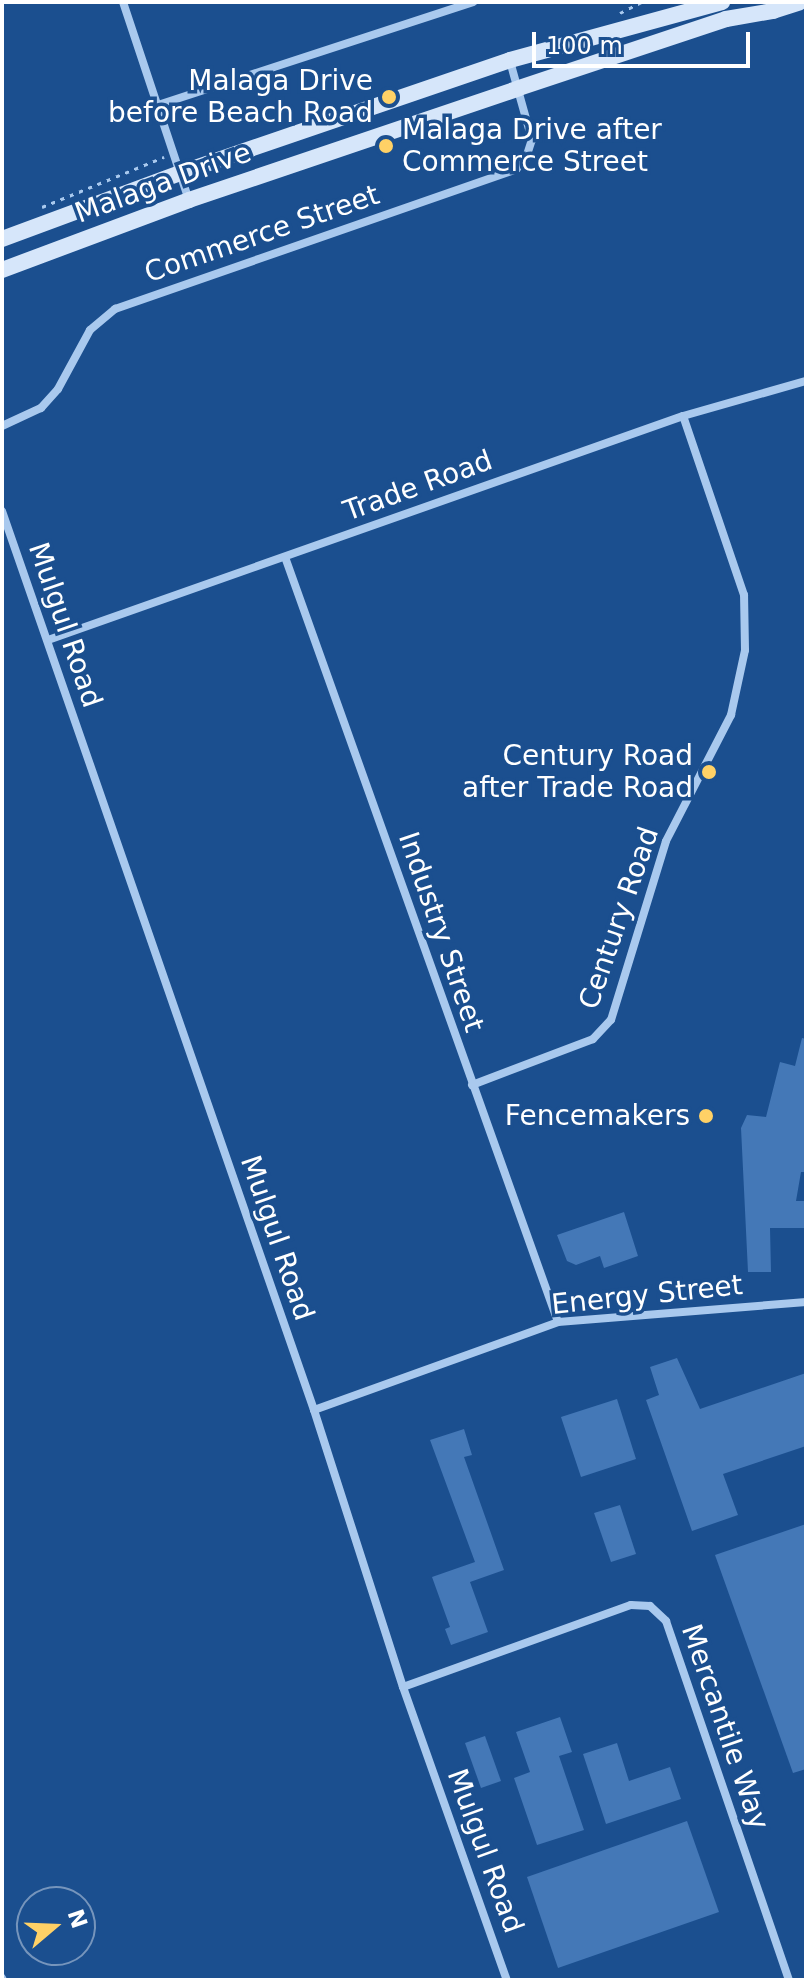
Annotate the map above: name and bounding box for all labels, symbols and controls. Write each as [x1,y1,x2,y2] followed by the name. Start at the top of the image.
[536,16,754,66] scale bar
[546,32,623,60] text: 100 m
[108,64,373,130] place label: Malaga Drive before Beach Road
[380,88,398,106] marker: Malaga Drive before Beach Road
[402,113,662,179] place label: Malaga Drive after Commerce Street
[70,136,256,230] street label: Malaga Drive
[377,137,395,155] marker: Malaga Drive after Commerce Street
[140,178,384,290] street label: Commerce Street
[339,444,497,528] street label: Trade Road
[21,538,109,712] street label: Mulgul Road
[462,739,693,805] place label: Century Road after Trade Road
[700,763,718,781] marker: Century Road after Trade Road
[572,822,666,1014] street label: Century Road
[391,828,491,1036] street label: Industry Street
[505,1099,690,1133] place label: Fencemakers
[697,1107,715,1125] marker: Fencemakers
[233,1151,321,1325] street label: Mulgul Road
[550,1268,744,1322] street label: Energy Street
[674,1620,776,1834] street label: Mercantile Way
[440,1764,530,1938] street label: Mulgul Road
[16,1886,96,1966] north arrow
[62,1906,92,1931] text: N

